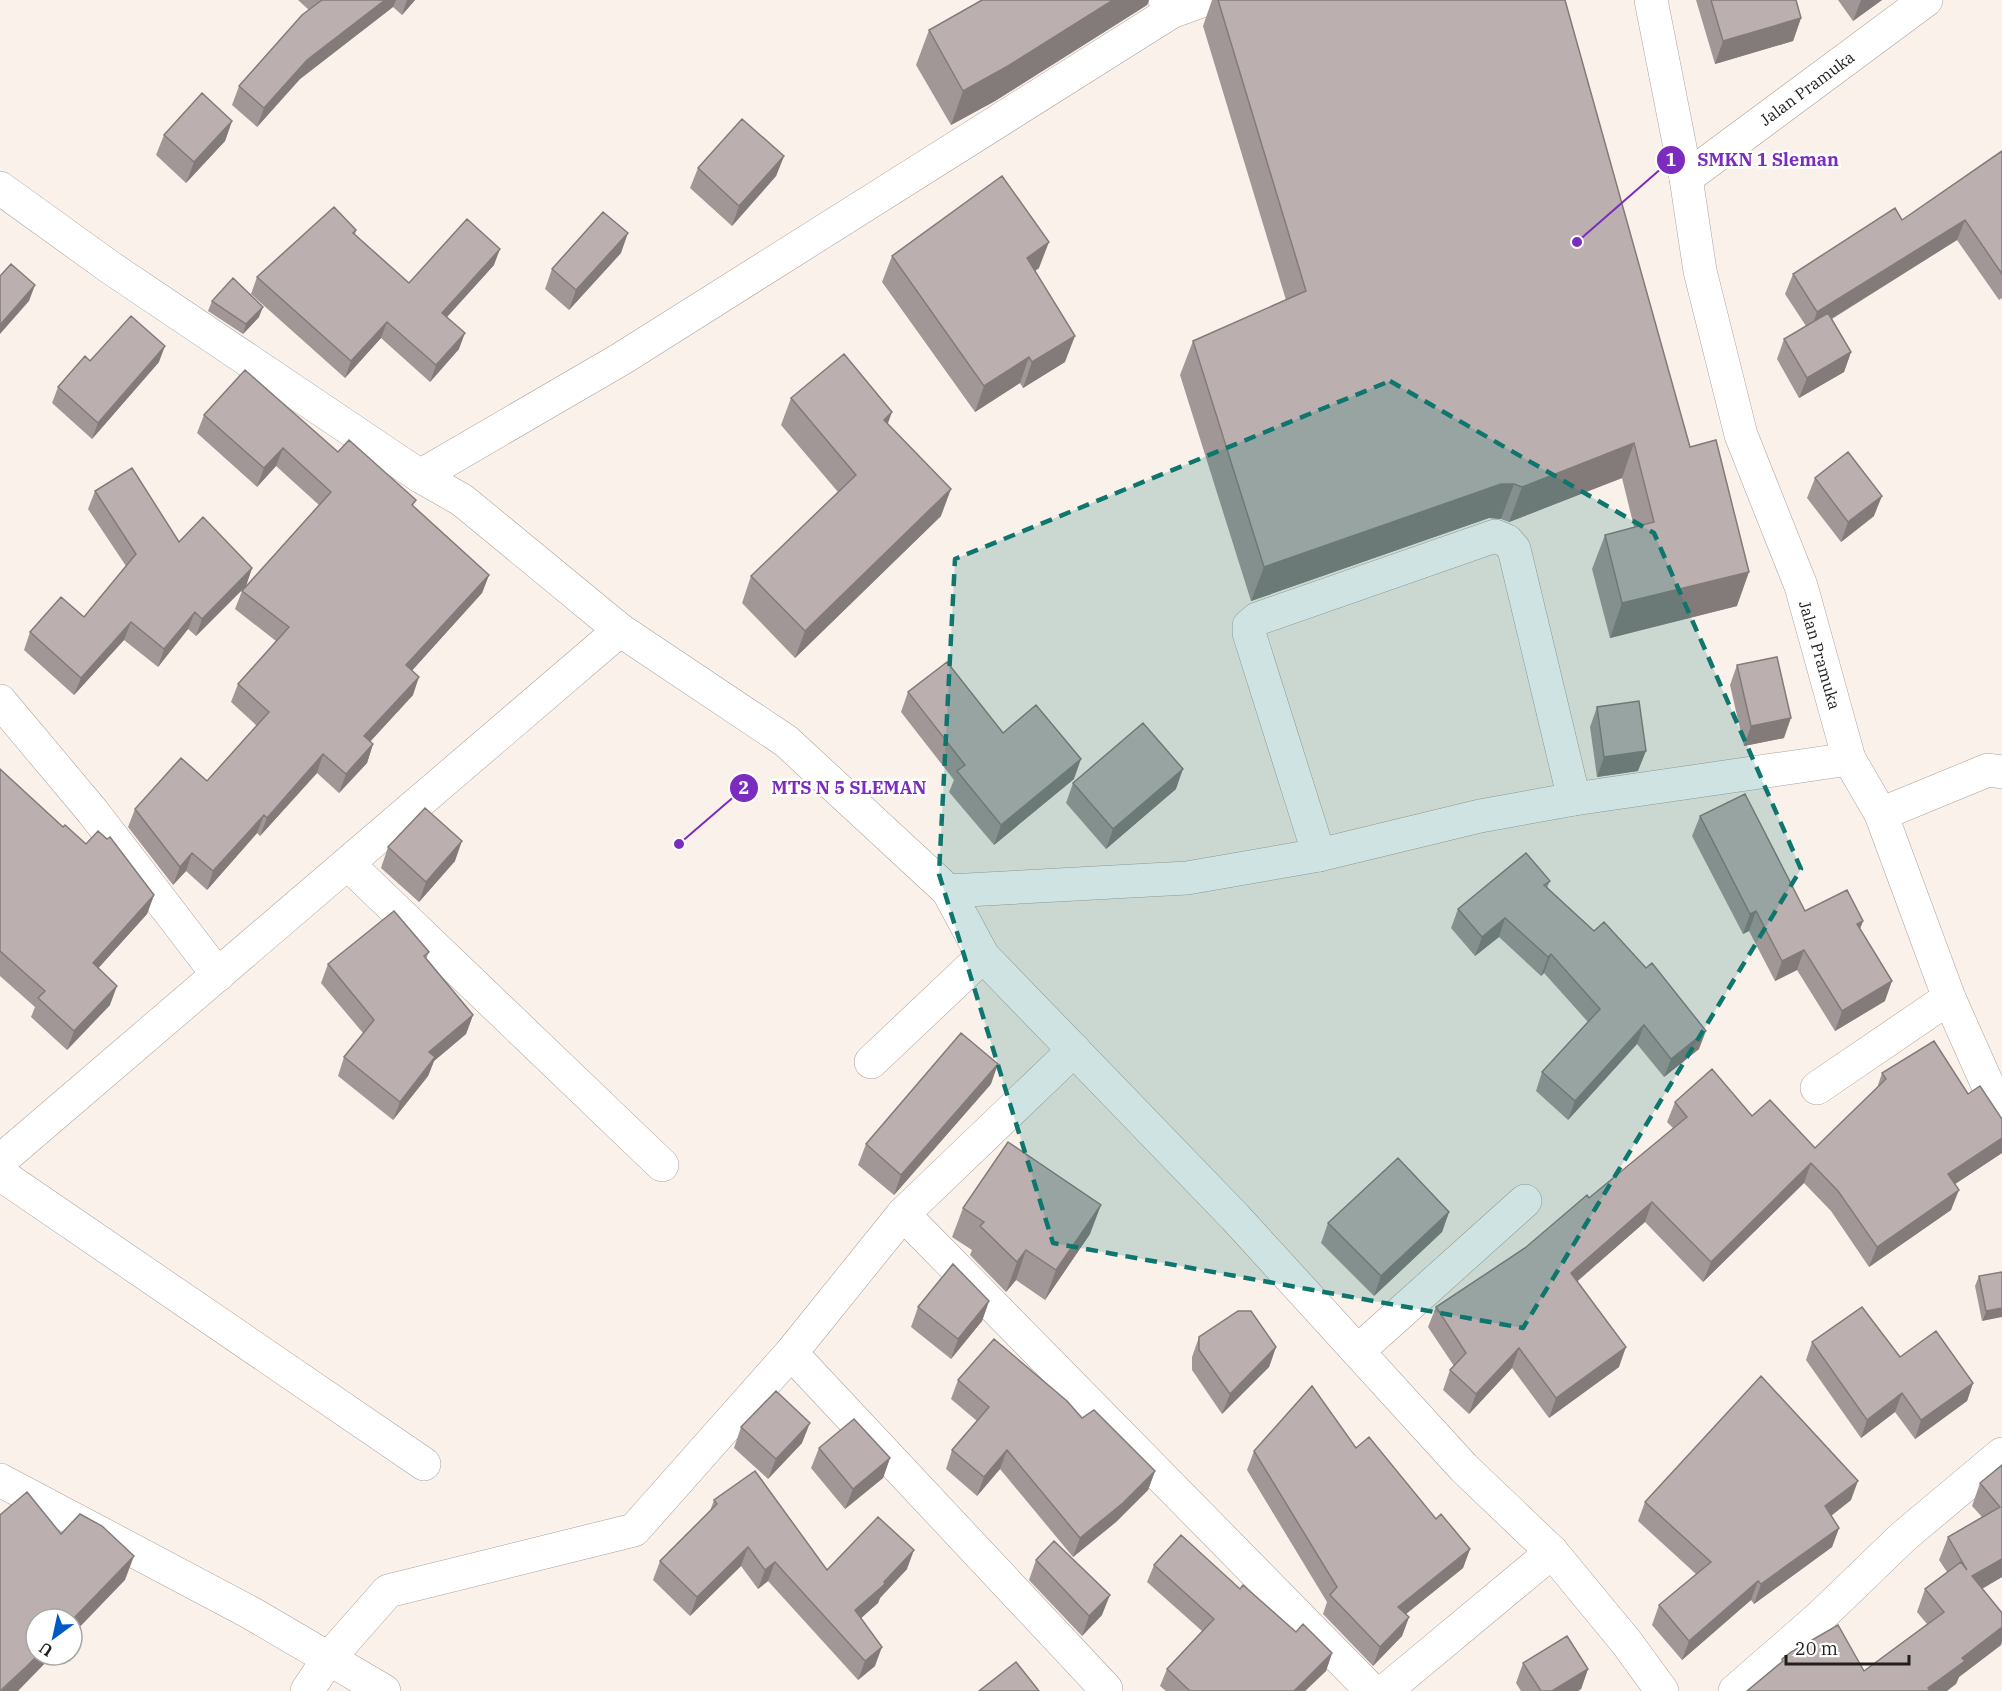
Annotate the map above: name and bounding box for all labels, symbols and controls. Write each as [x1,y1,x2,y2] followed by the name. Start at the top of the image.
[1756,47,1858,130] street label: Jalan Pramuka
[1656,142,1851,178] callout: SMKN 1 Sleman
[1666,148,1677,171] text: 1
[1697,148,1839,171] text: SMKN 1 Sleman
[1795,598,1845,712] street label: Jalan Pramuka
[729,770,938,806] callout: MTS N 5 SLEMAN
[739,776,749,799] text: 2
[772,776,926,799] text: MTS N 5 SLEMAN
[24,1607,84,1667] north arrow
[1786,1628,1909,1666] scale bar
[1795,1637,1838,1660] text: 20 m
[35,1638,56,1661] text: U

